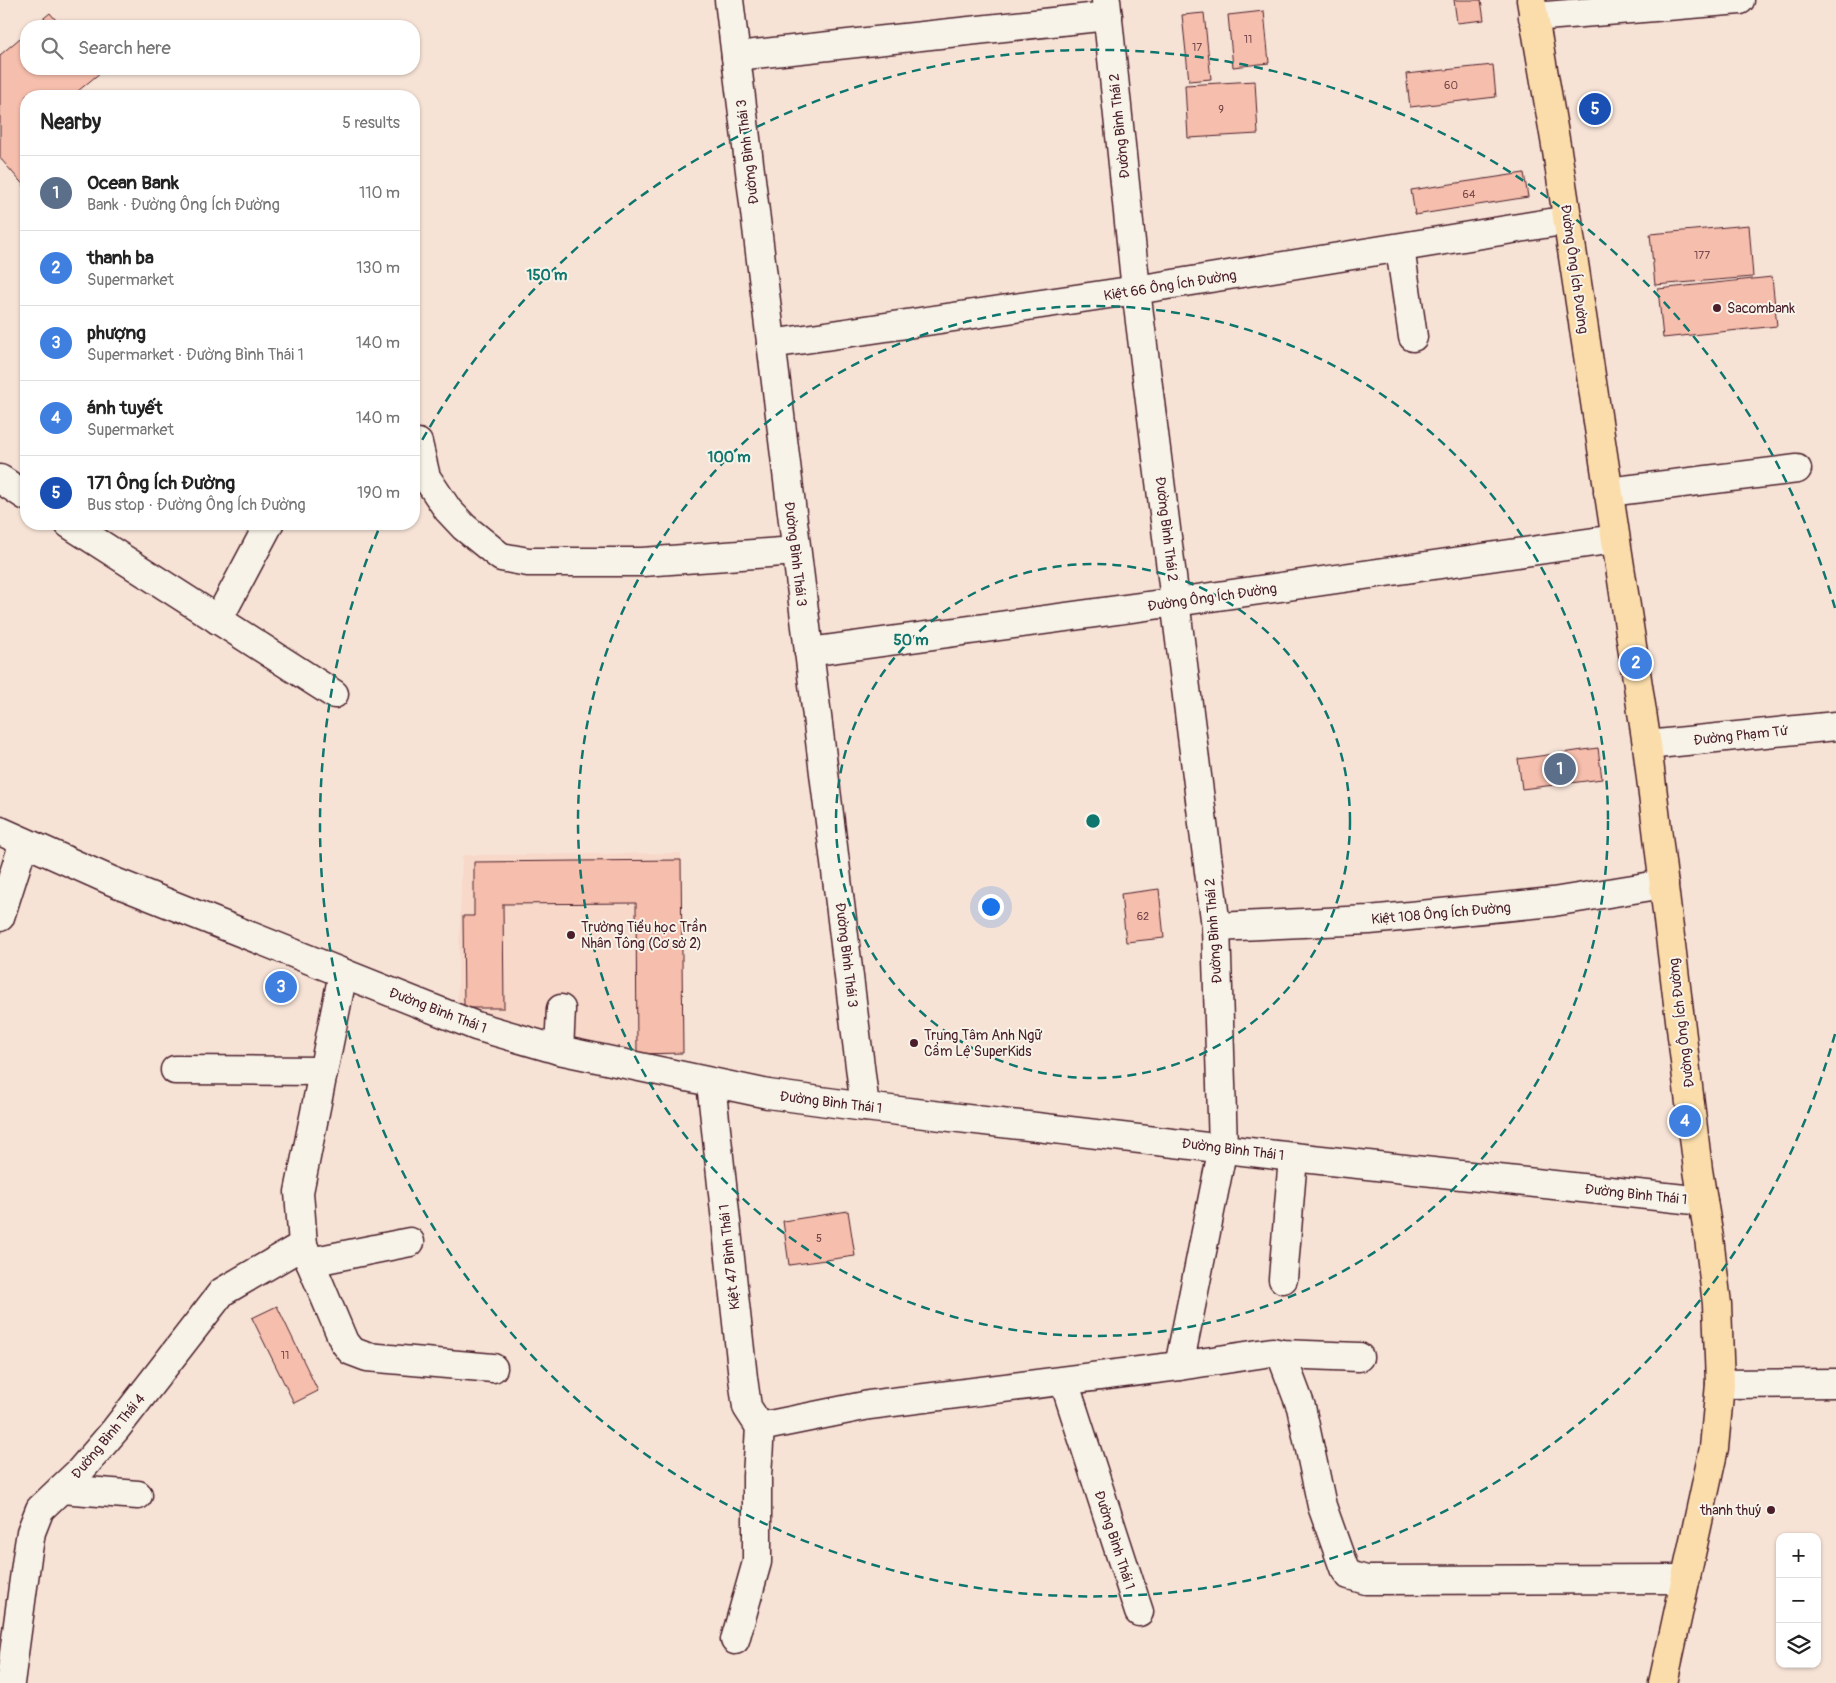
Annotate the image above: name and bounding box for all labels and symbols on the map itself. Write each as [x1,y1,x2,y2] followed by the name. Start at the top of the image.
[1244,33,1252,46] house number: 11
[1192,41,1202,54] house number: 17
[1106,72,1133,179] street label: Đường Bình Thái 2
[1444,79,1458,92] house number: 60
[1579,90,1611,128] pin: 5
[733,98,762,205] street label: Đường Bình Thái 3
[1218,103,1224,116] house number: 9
[1463,188,1476,201] house number: 64
[1557,203,1593,335] street label: Đường Ông Ích Đường
[1694,249,1710,262] house number: 177
[527,266,567,285] text: 150 m
[1102,266,1238,304] street label: Kiệt 66 Ông Ích Đường
[1727,300,1795,317] place label: Sacombank
[1711,302,1723,314] marker: Sacombank
[708,448,750,467] text: 100 m
[1152,476,1181,583] street label: Đường Bình Thái 2
[781,501,810,608] street label: Đường Bình Thái 3
[1146,579,1278,615] street label: Đường Ông Ích Đường
[894,631,928,650] text: 50 m
[1620,644,1652,682] pin: 2
[1693,722,1790,749] street label: Đường Phạm Tứ
[1544,750,1576,788] pin: 1
[1084,812,1102,830] centre of rings
[1201,878,1226,984] street label: Đường Bình Thái 2
[978,894,1004,920] your location
[1371,898,1511,928] street label: Kiệt 108 Ông Ích Đường
[832,902,861,1009] street label: Đường Bình Thái 3
[1137,910,1149,923] house number: 62
[581,917,707,952] place label: Trường Tiểu học Trần Nhân Tông (Cơ sở 2)
[565,929,577,941] marker: Trường Tiểu học Trần Nhân Tông (Cơ sở 2)
[1664,957,1698,1089] street label: Đường Ông Ích Đường
[265,968,297,1006] pin: 3
[387,984,489,1037] street label: Đường Bình Thái 1
[924,1027,1043,1060] place label: Trung Tâm Anh Ngữ Cẩm Lệ SuperKids
[908,1037,920,1049] marker: Trung Tâm Anh Ngữ Cẩm Lệ SuperKids
[779,1088,883,1117] street label: Đường Bình Thái 1
[1669,1102,1701,1140] pin: 4
[1181,1135,1285,1164] street label: Đường Bình Thái 1
[1584,1181,1688,1208] street label: Đường Bình Thái 1
[715,1203,743,1311] street label: Kiệt 47 Bình Thái 1
[816,1232,822,1245] house number: 5
[281,1349,289,1362] house number: 11
[68,1390,149,1482] street label: Đường Bình Thái 4
[1091,1488,1139,1592] street label: Đường Bình Thái 1
[1699,1502,1761,1519] place label: thanh thuý
[1765,1504,1777,1516] marker: thanh thuý

